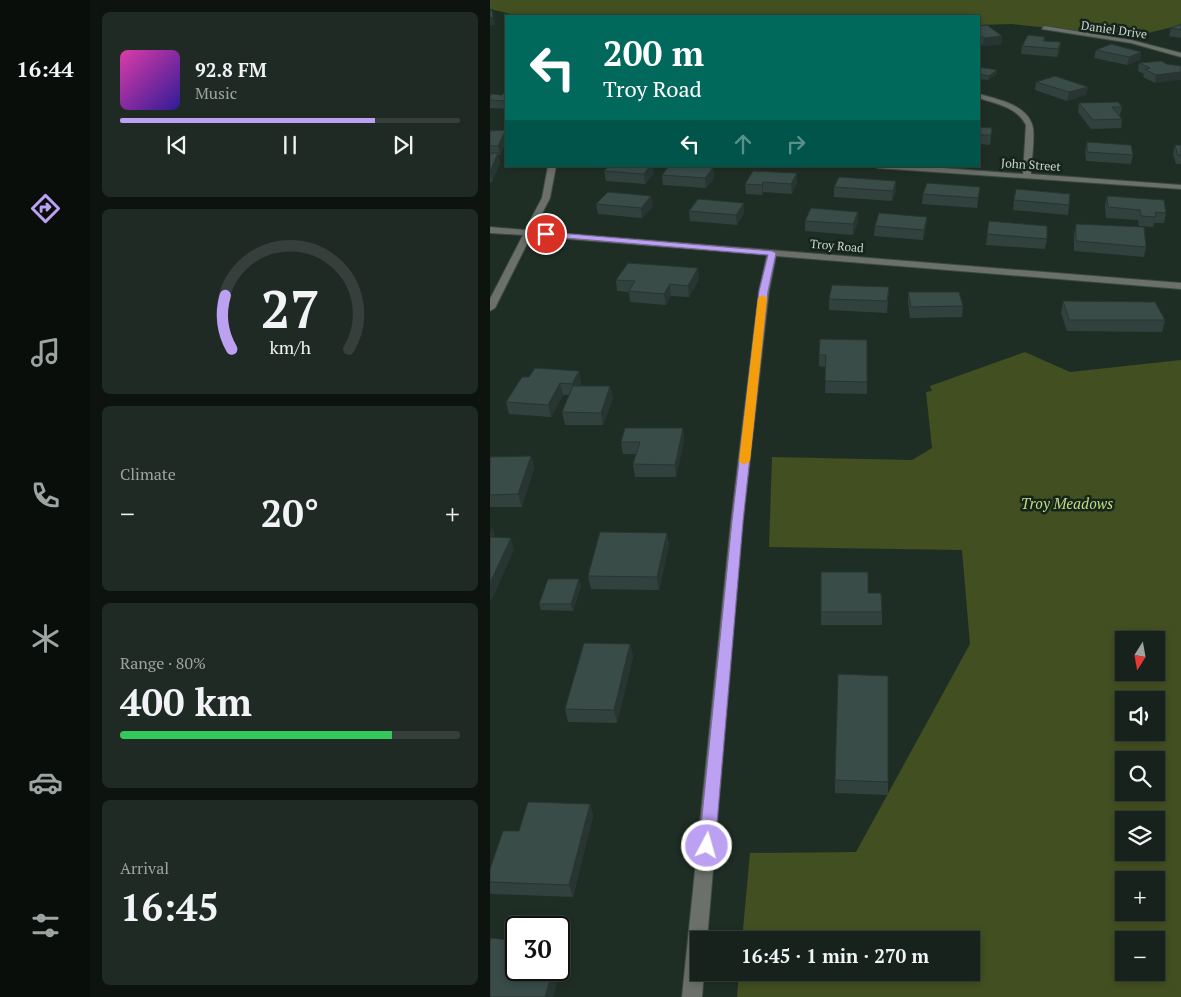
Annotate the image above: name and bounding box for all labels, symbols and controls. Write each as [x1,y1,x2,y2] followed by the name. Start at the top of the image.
[1080,17,1148,42] street label: Daniel Drive
[603,30,704,76] text: 200 m
[520,35,585,100] icon: left
[16,54,74,83] text: 16:44
[195,57,267,82] text: 92.8 FM
[603,74,702,103] text: Troy Road
[195,82,237,104] text: Music
[676,130,704,158] icon: left
[729,130,757,158] icon: ahead
[782,130,810,158] icon: right
[163,131,191,159] icon: previous
[276,131,304,159] icon: pause
[389,131,417,159] icon: next
[1001,155,1062,174] street label: John Street
[28,191,63,226] icon: directions
[525,213,567,255] pin
[532,220,560,248] icon: arrive
[810,236,865,255] street label: Troy Road
[261,274,319,343] text: 27
[28,335,63,370] icon: music
[269,335,311,359] text: km/h
[120,463,176,485] text: Climate
[28,478,63,513] icon: phone
[261,488,319,538] text: 20°
[1021,493,1113,513] park label: Troy Meadows
[120,495,135,532] text: −
[445,495,460,532] text: +
[28,621,63,656] icon: climate
[1115,631,1165,681] north arrow
[1115,631,1165,981] map controls
[120,652,206,674] text: Range · 80%
[120,677,252,727] text: 400 km
[1115,691,1165,741] button: sound
[1115,751,1165,801] button: search
[28,765,63,800] icon: car
[1115,811,1165,861] button: layers
[680,819,732,871] position arrow
[120,857,169,879] text: Arrival
[1115,871,1165,921] button: +
[120,882,219,932] text: 16:45
[28,908,63,943] icon: filters
[505,916,570,981] speed limit sign: 30
[1115,931,1165,981] button: −
[741,943,929,968] text: 16:45 · 1 min · 270 m

